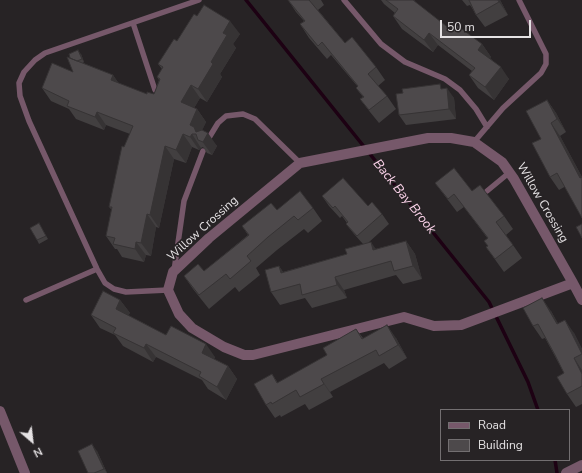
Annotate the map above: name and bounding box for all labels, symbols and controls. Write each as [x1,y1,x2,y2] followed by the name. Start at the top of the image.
[442,12,533,38] scale bar
[447,19,475,35] text: 50 m
[369,157,439,237] water label: Back Bay Brook
[513,160,571,246] street label: Willow Crossing
[165,194,241,264] street label: Willow Crossing
[440,409,570,461] legend
[478,417,506,433] text: Road
[12,421,52,461] north arrow
[478,437,523,453] text: Building
[31,443,45,461] text: N

